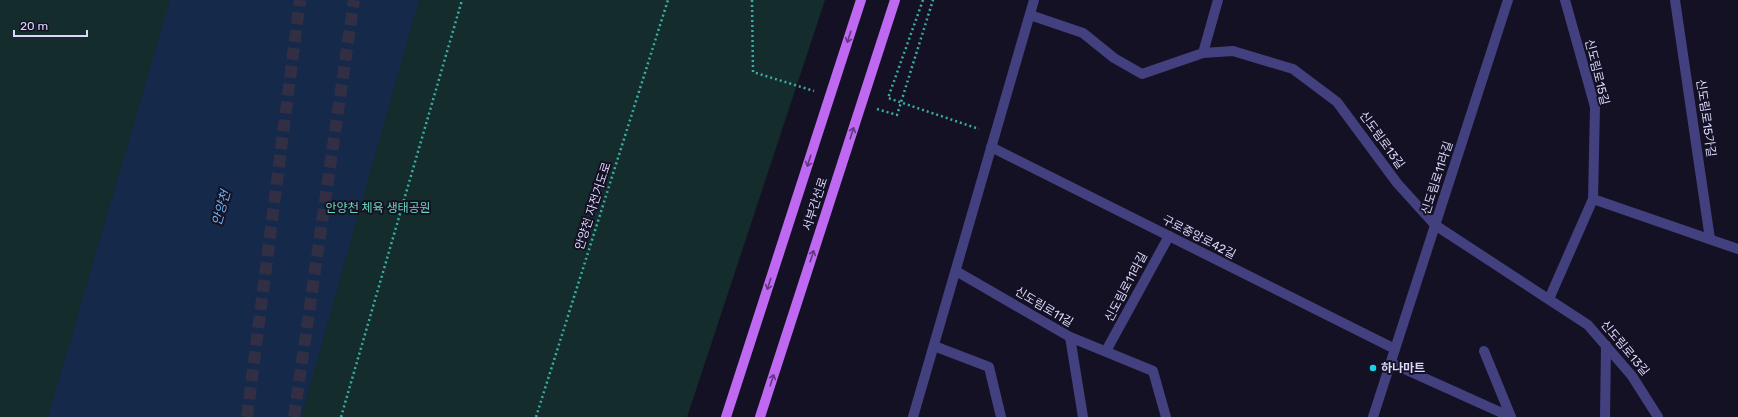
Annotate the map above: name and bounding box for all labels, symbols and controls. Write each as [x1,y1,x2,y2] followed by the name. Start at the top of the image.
[14,12,87,38] scale bar
[20,19,48,33] text: 20 m
[845,30,852,43] one-way arrow
[1582,38,1612,106] street label: 신도림로15길
[1694,78,1718,158] street label: 신도림로15가길
[1356,109,1408,171] street label: 신도림로13길
[849,126,856,139] one-way arrow
[1419,139,1455,217] street label: 신도림로11라길
[805,154,812,167] one-way arrow
[572,160,614,252] street label: 안양천 자전거도로
[800,176,830,232] street label: 서부간선로
[209,188,233,227] water label: 안양천
[325,201,431,215] park label: 안양천 체육 생태공원
[1160,212,1238,262] street label: 구로중앙로42길
[809,250,816,263] one-way arrow
[1102,250,1150,324] street label: 신도림로11라길
[765,278,772,291] one-way arrow
[1012,284,1076,330] street label: 신도림로11길
[1598,318,1652,378] street label: 신도림로13길
[1381,361,1425,375] place label: 하나마트
[1368,363,1378,373] marker: 하나마트
[769,374,776,387] one-way arrow

